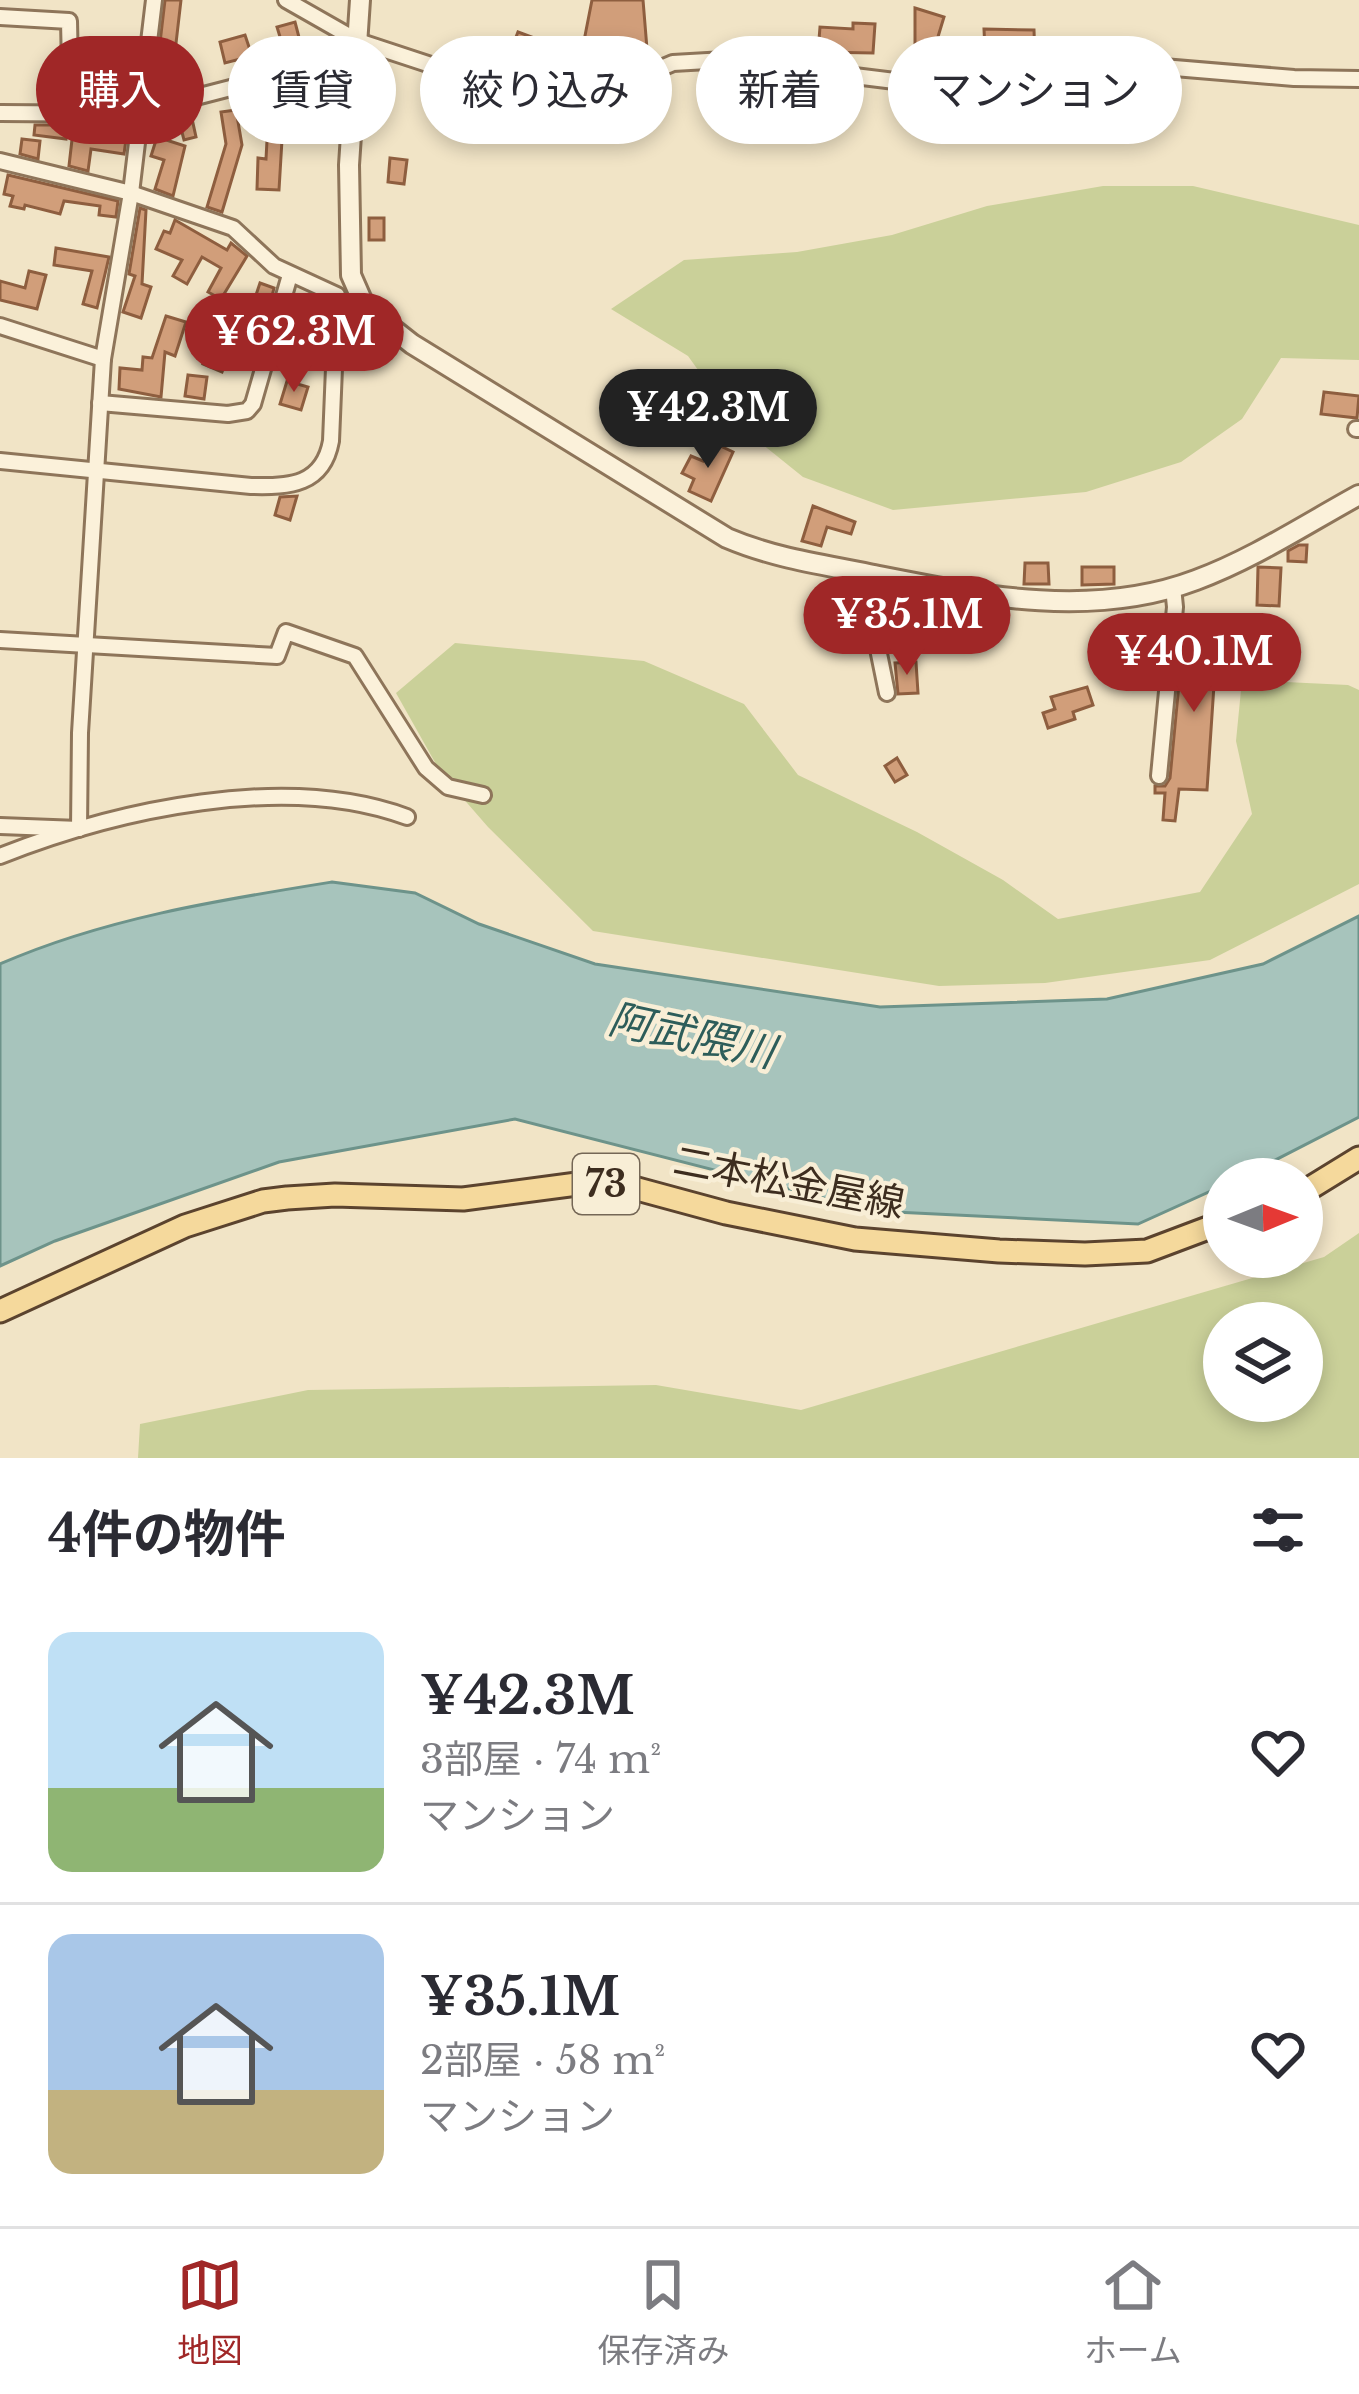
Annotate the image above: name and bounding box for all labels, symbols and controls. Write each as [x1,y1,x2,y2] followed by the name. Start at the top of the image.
[36,36,204,144] chip: 購入
[228,36,396,144] chip: 賃貸
[420,36,672,144] chip: 絞り込み
[696,36,864,144] chip: 新着
[888,36,1182,144] chip: マンション
[196,293,392,395] pin: ¥62.3M
[212,307,376,356] text: ¥62.3M
[610,369,806,471] pin: ¥42.3M
[626,383,790,432] text: ¥42.3M
[809,576,1005,678] pin: ¥35.1M
[830,590,984,639] text: ¥35.1M
[1096,613,1292,715] pin: ¥40.1M
[1114,627,1274,676] text: ¥40.1M
[604,992,783,1079] water label: 阿武隈川
[669,1136,909,1228] street label: 二本松金屋線
[573,1154,639,1214] road number: 73
[1203,1158,1323,1278] north arrow
[1203,1158,1323,1422] map controls
[1203,1302,1323,1422] button: layers
[1245,1497,1311,1563] icon: filters
[48,1503,286,1566] text: 4件の物件
[420,1665,635,1728] text: ¥42.3M
[144,1680,288,1824] icon: home
[1245,1719,1311,1785] icon: heart
[420,1735,661,1784] text: 3部屋 · 74 m²
[420,1791,615,1840] text: マンション
[420,1966,620,2029] text: ¥35.1M
[144,1982,288,2126] icon: home
[1245,2021,1311,2087] icon: heart
[420,2036,665,2085] text: 2部屋 · 58 m²
[420,2092,615,2141] text: マンション
[177,2252,243,2372] tab: 地図
[597,2252,729,2372] tab: 保存済み
[1084,2252,1182,2372] tab: ホーム

